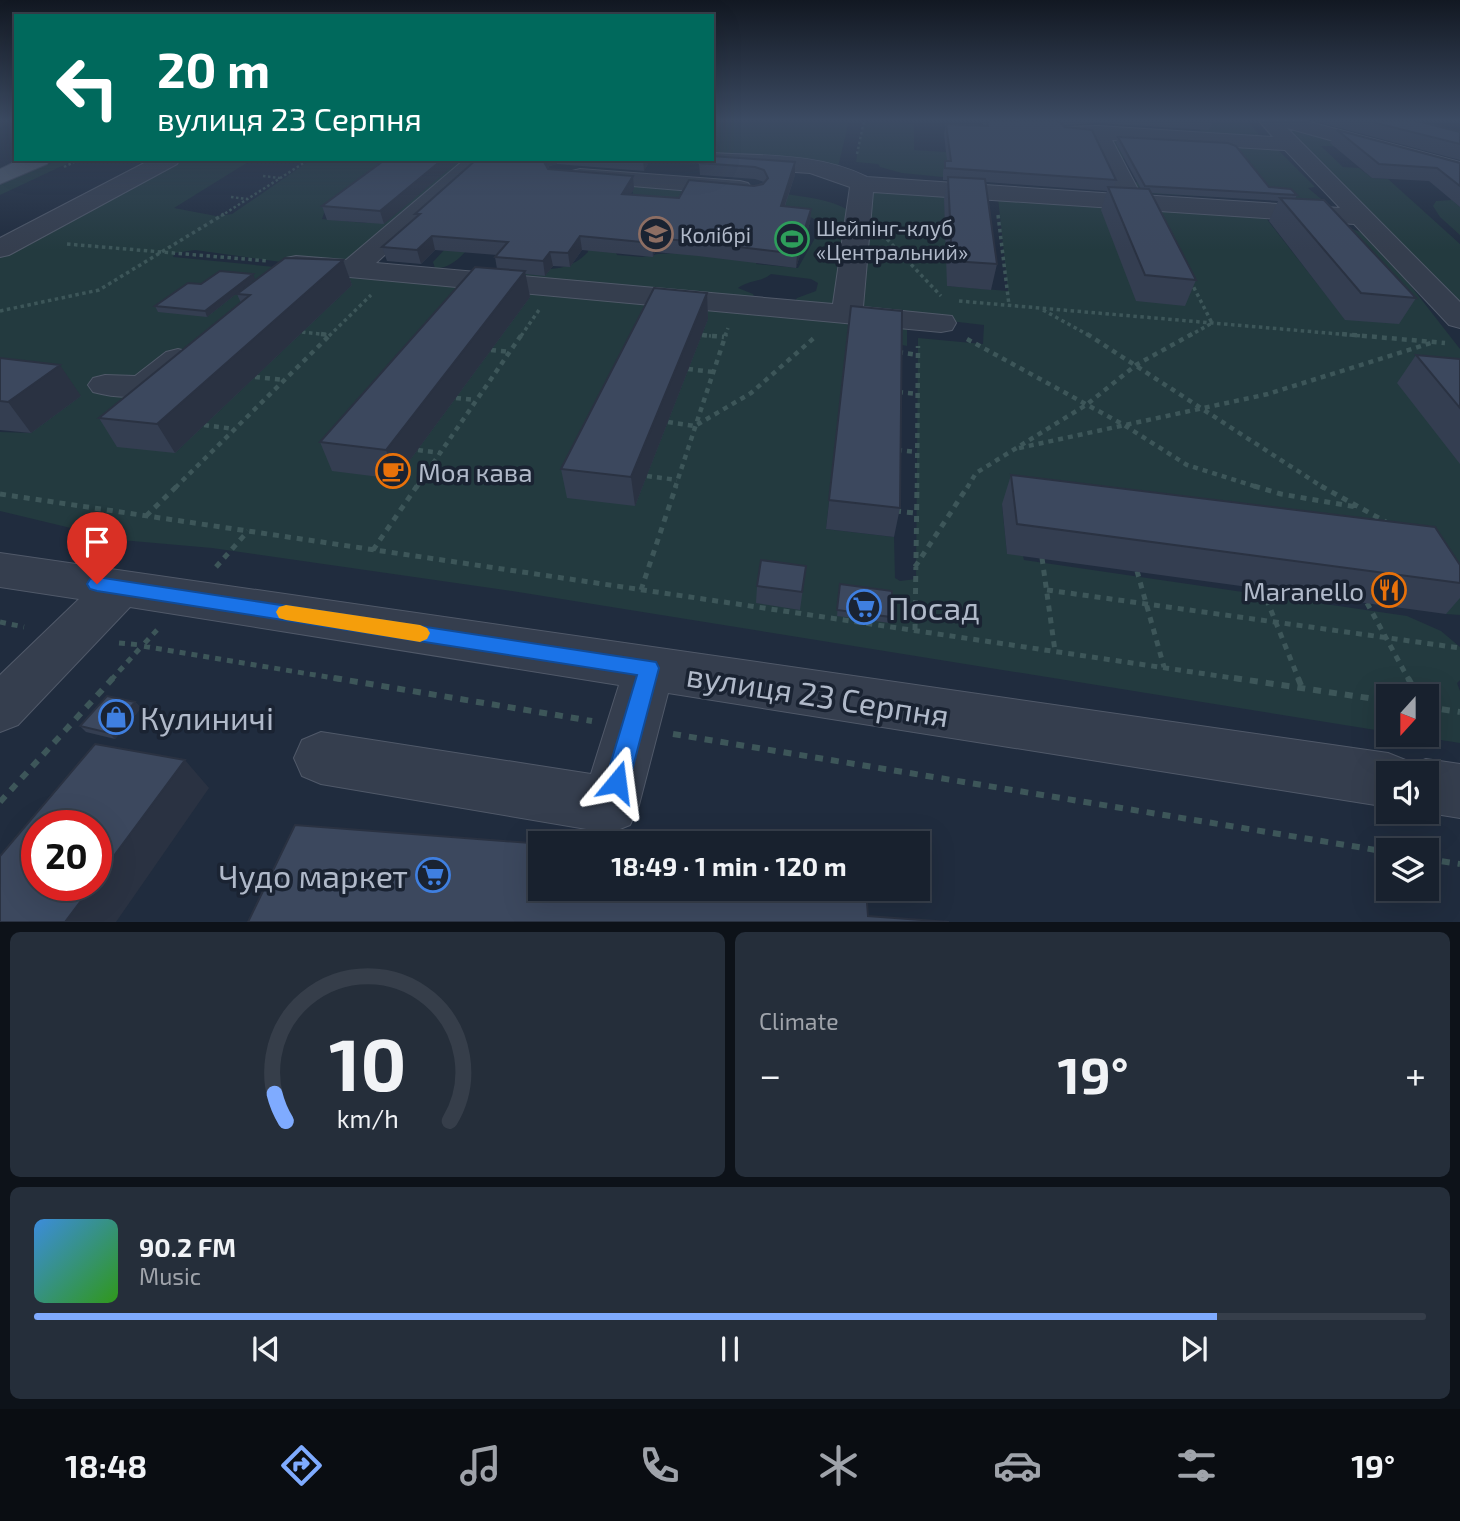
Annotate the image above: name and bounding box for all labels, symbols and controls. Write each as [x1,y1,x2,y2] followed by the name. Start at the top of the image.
[157,39,270,98] text: 20 m
[42,42,133,133] icon: left
[157,99,422,137] text: вулиця 23 Серпня
[637,215,675,253] school or university icon: Колібрі
[816,215,968,264] place label: Шейпінг-клуб «Центральний»
[773,220,811,258] sports icon: Шейпінг-клуб «Центральний»
[680,222,751,247] place label: Колібрі
[374,452,412,490] cafe icon: Моя кава
[418,456,533,487] place label: Моя кава
[67,512,127,584] pin
[78,523,116,561] icon: arrive
[1370,571,1408,609] restaurant icon: Maranello
[1243,575,1364,606] place label: Maranello
[845,588,883,626] supermarket icon: Посад
[888,588,980,626] place label: Посад
[684,655,952,734] street label: вулиця 23 Серпня
[1376,684,1438,747] north arrow
[1376,684,1439,901] map controls
[97,698,135,736] shop icon: Кулиничі
[140,698,274,737] place label: Кулиничі
[580,745,654,819] position arrow
[1376,761,1439,824] button: sound
[21,810,112,901] speed limit sign: 20
[1376,838,1439,901] button: layers
[611,850,847,881] text: 18:49 · 1 min · 120 m
[219,856,408,895] place label: Чудо маркет
[414,856,452,894] supermarket icon: Чудо маркет
[759,1007,839,1035] text: Climate
[329,1018,406,1106] text: 10
[1058,1042,1129,1104] text: 19°
[759,1051,781,1097] text: −
[1405,1051,1426,1097] text: +
[336,1102,399,1132] text: km/h
[139,1231,236,1262] text: 90.2 FM
[139,1262,201,1290] text: Music
[247,1330,285,1368] icon: previous
[711,1330,749,1368] icon: pause
[1175,1330,1213,1368] icon: next
[277,1441,326,1490] icon: directions
[456,1441,505,1490] icon: music
[635,1441,684,1490] icon: phone
[814,1441,863,1490] icon: climate
[993,1441,1042,1490] icon: car
[1172,1441,1221,1490] icon: filters
[65,1446,147,1484] text: 18:48
[1351,1446,1395,1484] text: 19°

